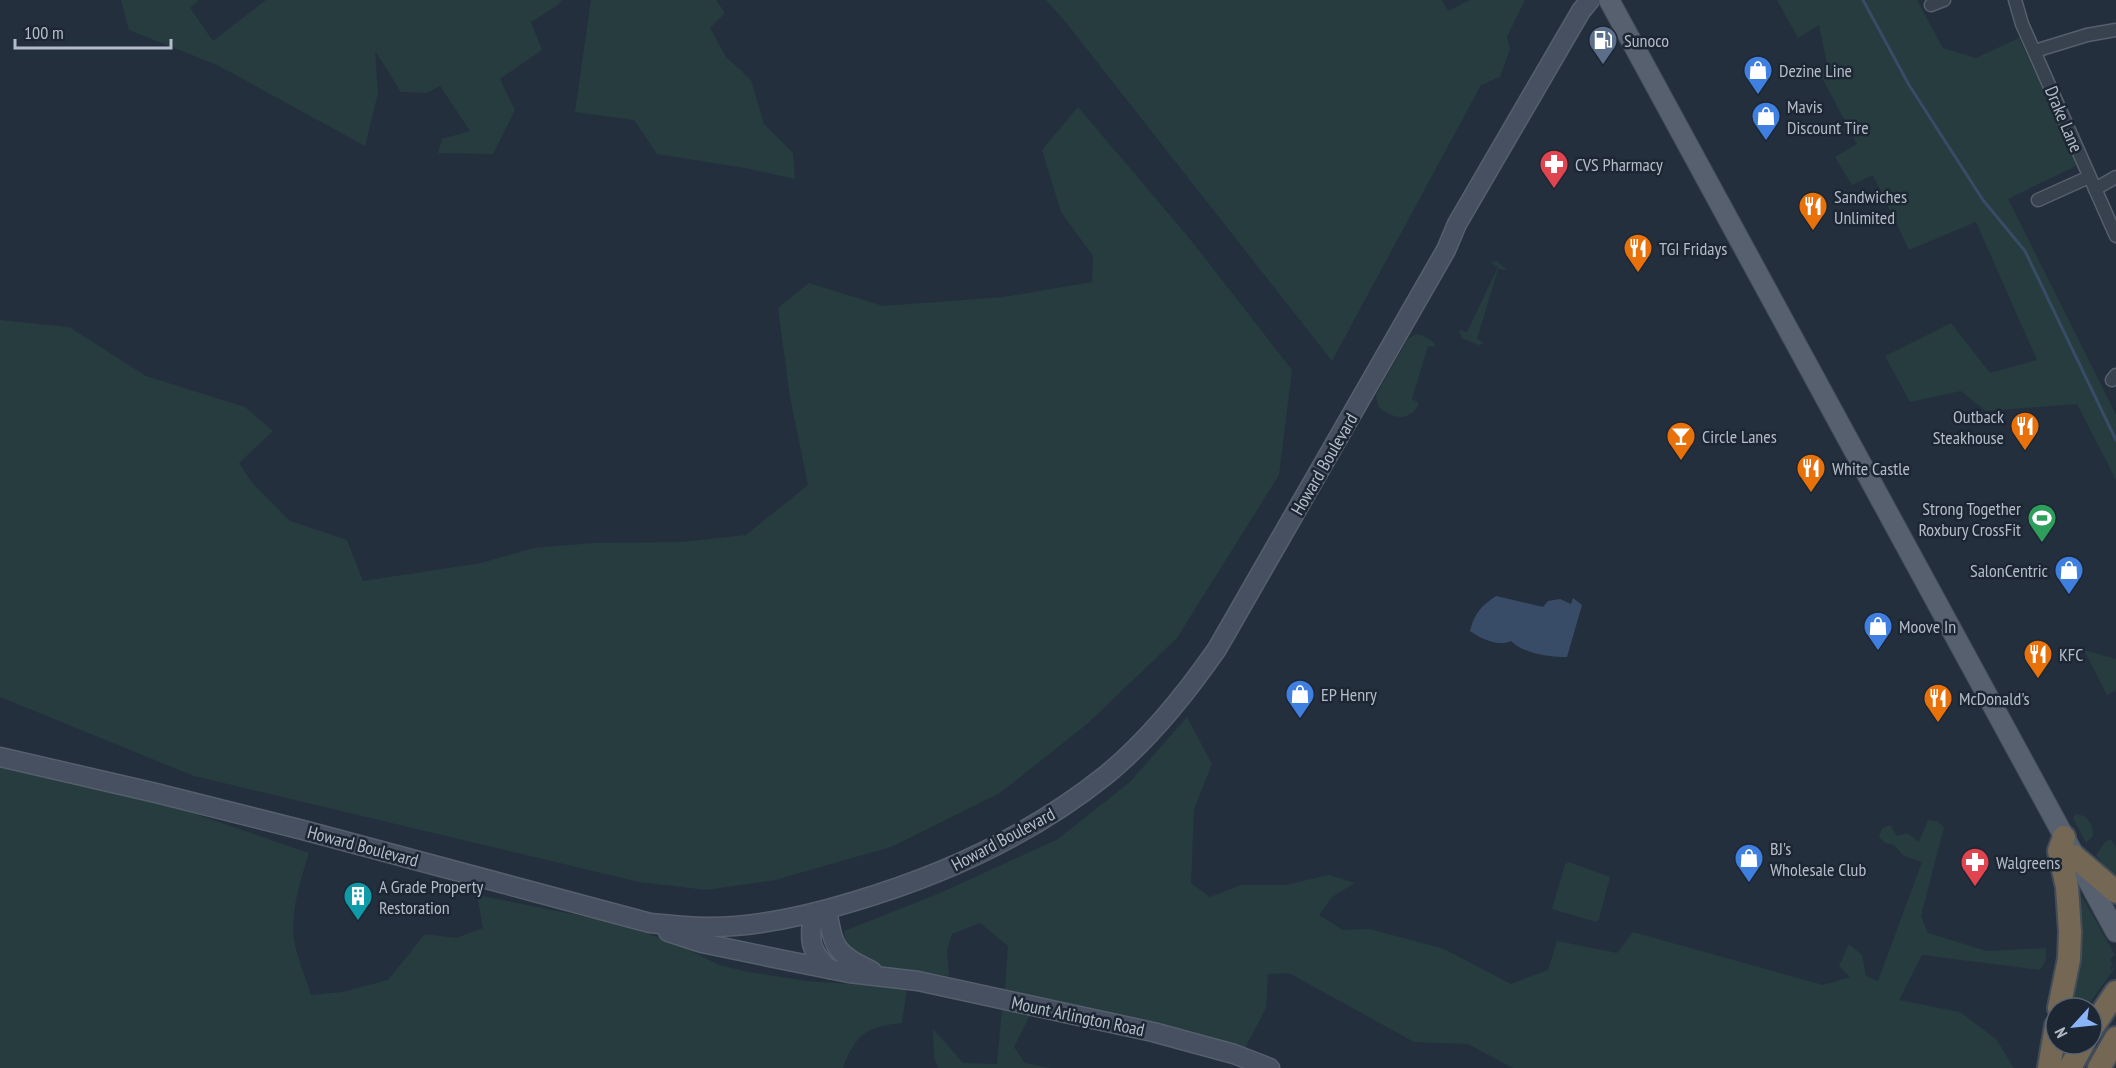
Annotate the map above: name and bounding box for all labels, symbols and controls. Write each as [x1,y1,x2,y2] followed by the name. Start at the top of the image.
[15,12,171,50] scale bar
[24,21,64,44] text: 100 m
[1587,24,1619,66] fuel station icon: Sunoco
[1624,29,1669,52] place label: Sunoco
[1742,54,1774,96] shop icon: Dezine Line
[1779,59,1852,82] place label: Dezine Line
[2040,83,2088,155] street label: Drake Lane
[1787,95,1869,139] place label: Mavis Discount Tire
[1750,100,1782,142] shop icon: Mavis Discount Tire
[1538,148,1570,190] pharmacy icon: CVS Pharmacy
[1575,153,1663,176] place label: CVS Pharmacy
[1834,185,1907,229] place label: Sandwiches Unlimited
[1797,190,1829,232] restaurant icon: Sandwiches Unlimited
[1622,232,1654,274] restaurant icon: TGI Fridays
[1659,237,1727,260] place label: TGI Fridays
[1933,405,2004,449] place label: Outback Steakhouse
[1286,409,1362,519] street label: Howard Boulevard
[2009,410,2041,452] restaurant icon: Outback Steakhouse
[1665,420,1697,462] bar icon: Circle Lanes
[1702,425,1777,448] place label: Circle Lanes
[1795,452,1827,494] restaurant icon: White Castle
[1832,457,1910,480] place label: White Castle
[1918,497,2021,541] place label: Strong Together Roxbury CrossFit
[2026,502,2058,544] sports icon: Strong Together Roxbury CrossFit
[2053,554,2085,596] shop icon: SalonCentric
[1970,559,2049,582] place label: SalonCentric
[1862,610,1894,652] shop icon: Moove In
[1899,615,1956,638] place label: Moove In
[2022,638,2054,680] restaurant icon: KFC
[2059,643,2084,666] place label: KFC
[1284,678,1316,720] shop icon: EP Henry
[1922,682,1954,724] restaurant icon: McDonald's
[1321,683,1377,706] place label: EP Henry
[1959,687,2030,710] place label: McDonald's
[947,802,1059,876] street label: Howard Boulevard
[305,820,421,872] street label: Howard Boulevard
[1770,837,1866,881] place label: BJ's Wholesale Club
[1733,842,1765,884] shop icon: BJ's Wholesale Club
[1959,846,1991,888] pharmacy icon: Walgreens
[1996,851,2060,874] place label: Walgreens
[379,875,484,919] place label: A Grade Property Restoration
[342,880,374,922] building icon: A Grade Property Restoration
[1009,991,1147,1041] street label: Mount Arlington Road
[2044,996,2104,1056] north arrow
[2050,1024,2072,1041] text: N

